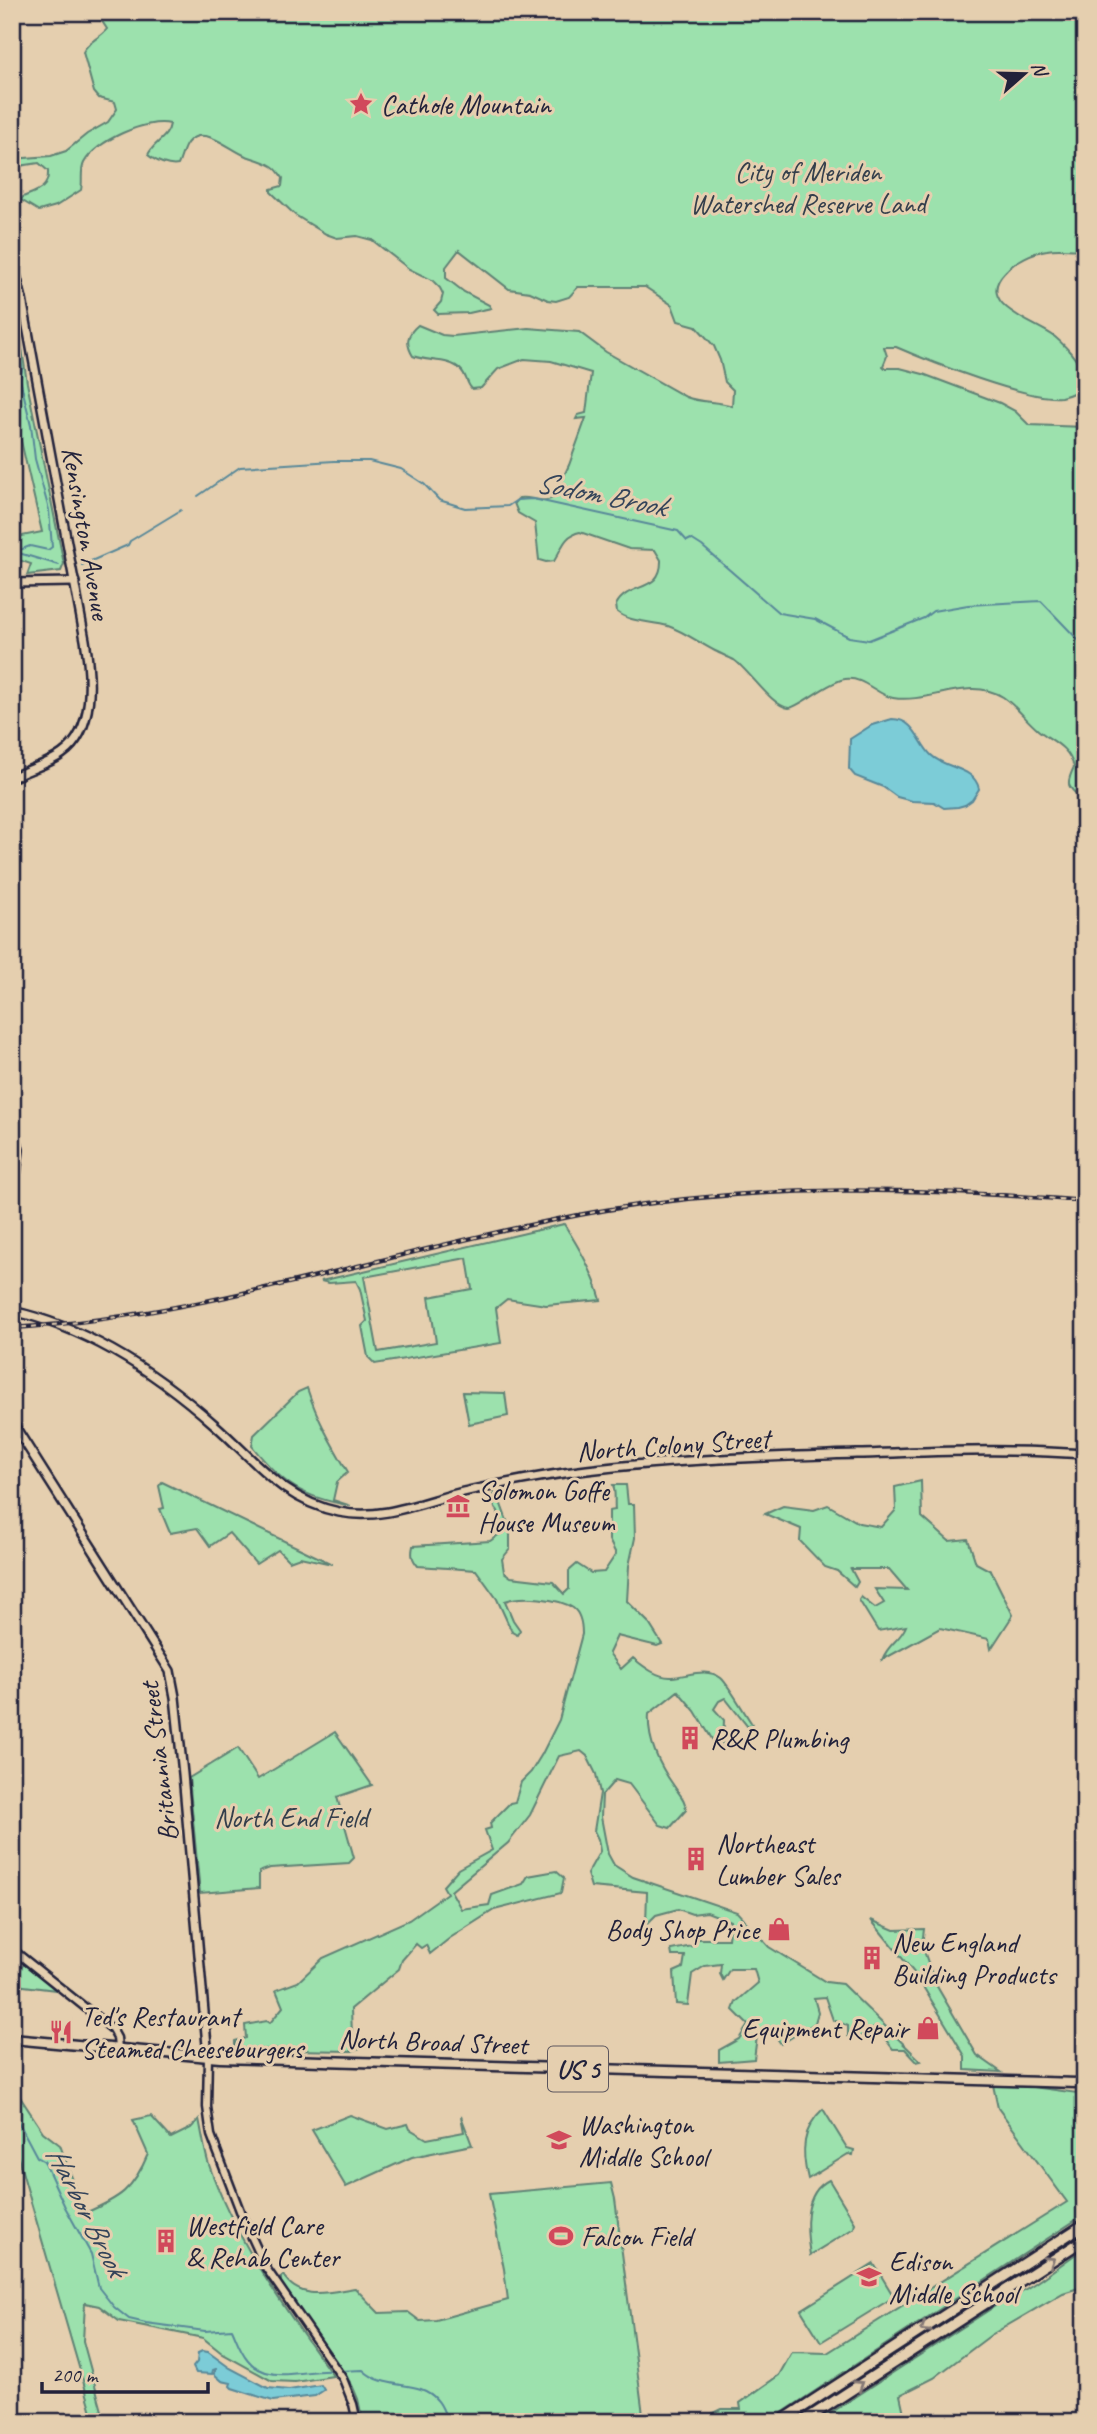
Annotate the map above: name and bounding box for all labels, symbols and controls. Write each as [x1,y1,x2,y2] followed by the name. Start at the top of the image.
[988,38,1058,108] north arrow
[1026,59,1053,81] text: N
[381,87,552,122] place label: Cathole Mountain
[347,90,375,118] place icon: Cathole Mountain
[690,154,930,221] park label: City of Meriden Watershed Reserve Land
[54,444,119,624] street label: Kensington Avenue
[533,463,674,526] water label: Sodom Brook
[575,1420,774,1469] street label: North Colony Street
[478,1473,616,1540] place label: Solomon Goffe House Museum
[444,1492,472,1520] museum icon: Solomon Goffe House Museum
[131,1678,186,1844] street label: Britannia Street
[710,1721,850,1756] place label: R&R Plumbing
[676,1724,704,1752] building icon: R&R Plumbing
[214,1800,372,1835] park label: North End Field
[716,1826,842,1893] place label: Northeast Lumber Sales
[682,1845,710,1873] building icon: Northeast Lumber Sales
[606,1912,761,1947] place label: Body Shop Price
[765,1915,793,1943] shop icon: Body Shop Price
[892,1925,1058,1992] place label: New England Building Products
[858,1944,886,1972] building icon: New England Building Products
[81,1999,306,2066] place label: Ted's Restaurant Steamed Cheeseburgers
[742,2011,911,2046] place label: Equipment Repair
[914,2014,942,2042] shop icon: Equipment Repair
[47,2018,75,2046] restaurant icon: Ted's Restaurant Steamed Cheeseburgers
[338,2021,531,2062] street label: North Broad Street
[548,2046,608,2092] road number: US 5
[579,2107,713,2174] place label: Washington Middle School
[545,2126,573,2154] school or university icon: Washington Middle School
[38,2140,138,2287] water label: Harbor Brook
[186,2208,341,2275] place label: Westfield Care & Rehab Center
[581,2219,696,2254] place label: Falcon Field
[547,2222,575,2250] sports icon: Falcon Field
[152,2227,180,2255] building icon: Westfield Care & Rehab Center
[889,2244,1023,2311] place label: Edison Middle School
[1042,2257,1055,2269] one-way arrow
[855,2263,883,2291] school or university icon: Edison Middle School
[919,2320,932,2333] one-way arrow
[42,2350,208,2394] scale bar
[52,2362,99,2388] text: 200 m
[851,2380,864,2393] one-way arrow

